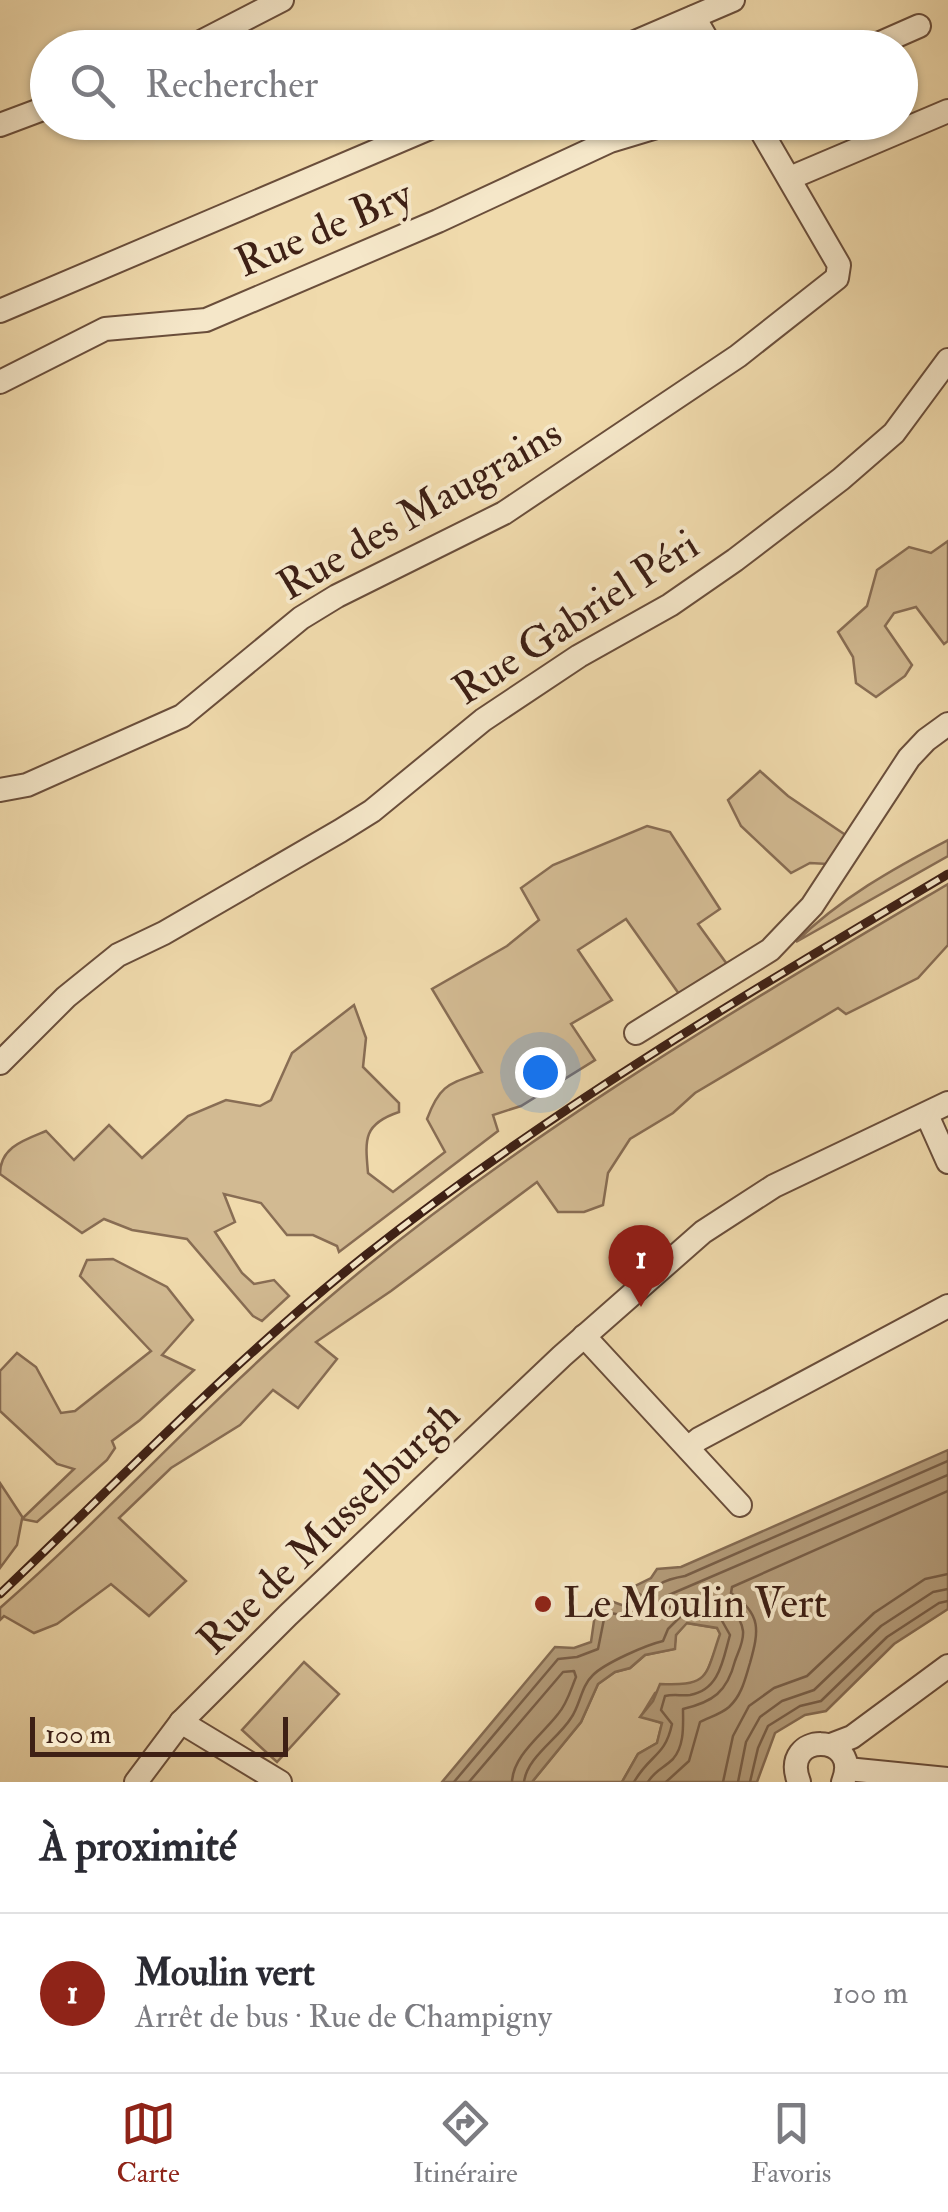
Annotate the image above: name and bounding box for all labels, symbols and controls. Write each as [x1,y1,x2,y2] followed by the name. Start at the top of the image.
[30,30,918,140] search box
[65,58,120,113] icon: search
[145,61,318,109] text: Rechercher
[228,168,420,289] street label: Rue de Bry
[269,408,571,612] street label: Rue des Maugrains
[443,519,709,717] street label: Rue Gabriel Péri
[515,1047,566,1098] your location
[608,1224,674,1307] pin: 1
[187,1390,471,1666] street label: Rue de Musselburgh
[563,1578,827,1630] place label: Le Moulin Vert
[532,1593,554,1615] marker: Le Moulin Vert
[30,1712,288,1756] scale bar
[45,1717,111,1752] text: 100 m
[40,1821,236,1873] text: À proximité
[135,1949,315,1997] text: Moulin vert
[67,1973,78,2013] text: 1
[832,1973,908,2013] text: 100 m
[135,1997,552,2037] text: Arrêt de bus · Rue de Champigny
[117,2096,180,2191] tab: Carte
[413,2096,518,2191] tab: Itinéraire
[751,2096,831,2191] tab: Favoris

